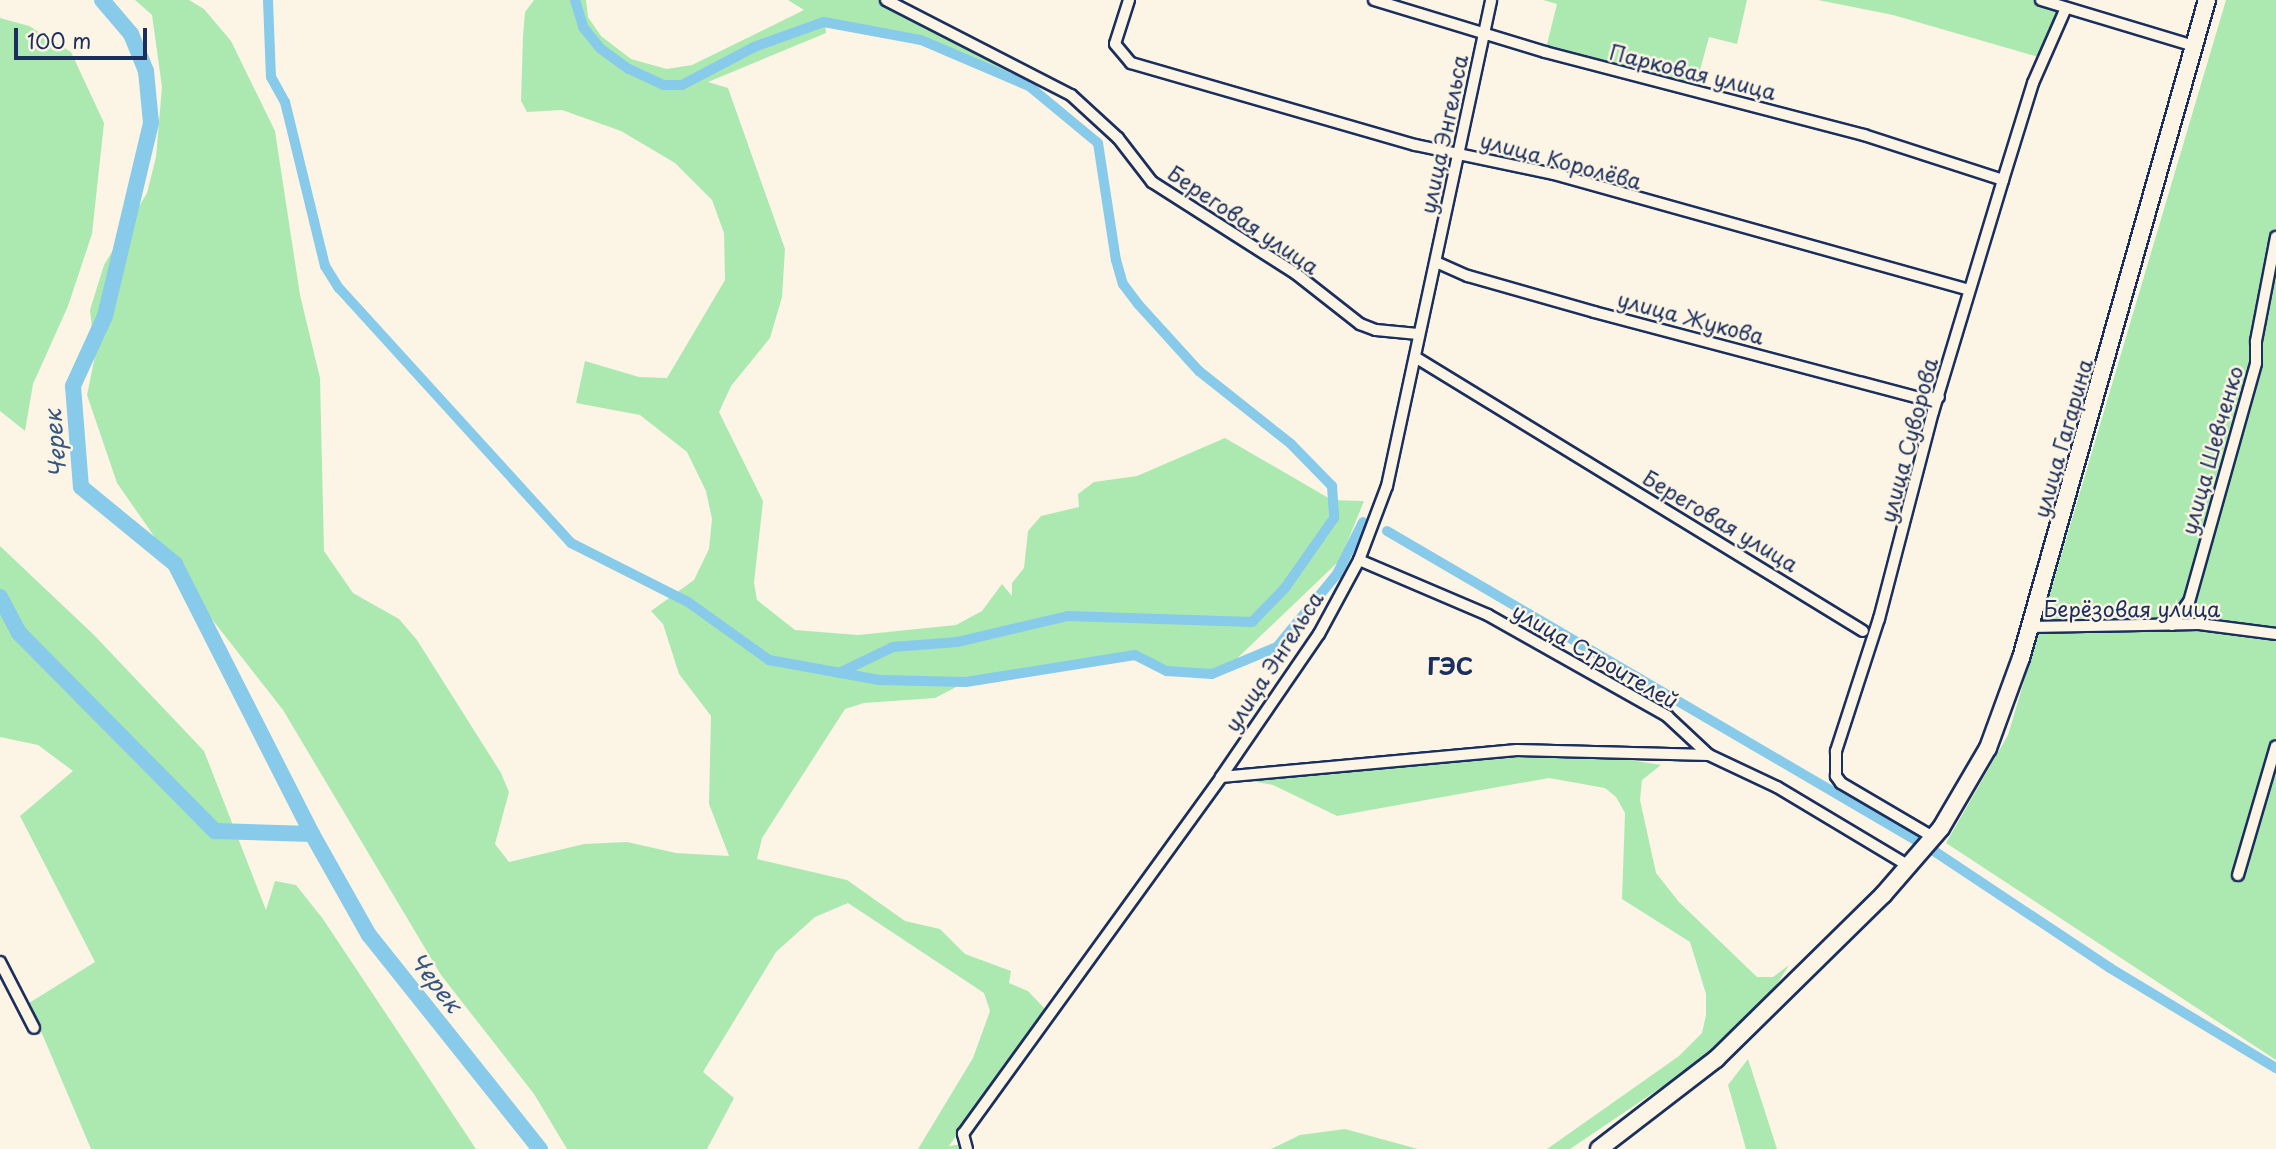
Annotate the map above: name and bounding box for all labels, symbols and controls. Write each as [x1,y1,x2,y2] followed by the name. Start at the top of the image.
[18,14,150,58] scale bar
[27,24,91,56] text: 100 m
[1607,38,1779,104] street label: Парковая улица
[1414,52,1472,216] street label: улица Энгельса
[1477,126,1645,194] street label: улица Королёва
[1164,159,1324,279] street label: Береговая улица
[1615,285,1767,349] street label: улица Жукова
[1874,354,1942,526] street label: улица Суворова
[2027,356,2097,520] street label: улица Гагарина
[2175,362,2247,538] street label: улица Шевченко
[38,409,72,479] water label: Черек
[1639,464,1803,576] street label: Береговая улица
[1218,586,1328,736] street label: улица Энгельса
[2043,595,2221,621] street label: Берёзовая улица
[1508,597,1684,713] street label: улица Строителей
[1427,652,1473,680] district label: ГЭС
[404,947,468,1017] water label: Черек

